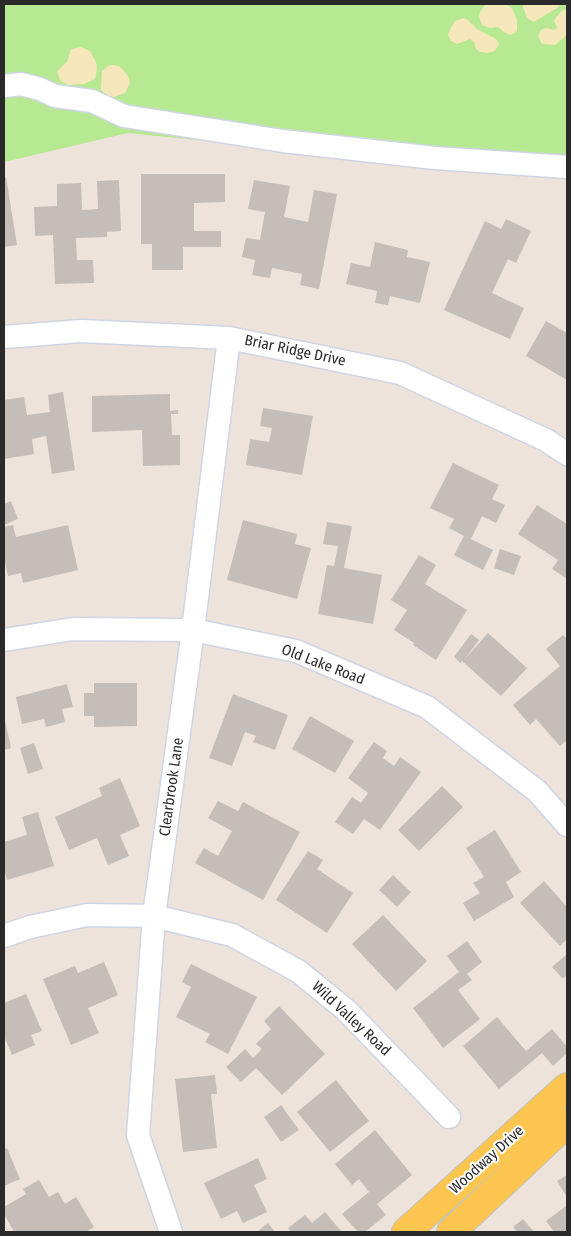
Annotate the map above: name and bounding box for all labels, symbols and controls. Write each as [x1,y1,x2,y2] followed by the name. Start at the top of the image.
[243,332,347,370] street label: Briar Ridge Drive
[279,641,367,689] street label: Old Lake Road
[156,736,188,838] street label: Clearbrook Lane
[308,978,394,1060] street label: Wild Valley Road
[446,1122,528,1198] street label: Woodway Drive

